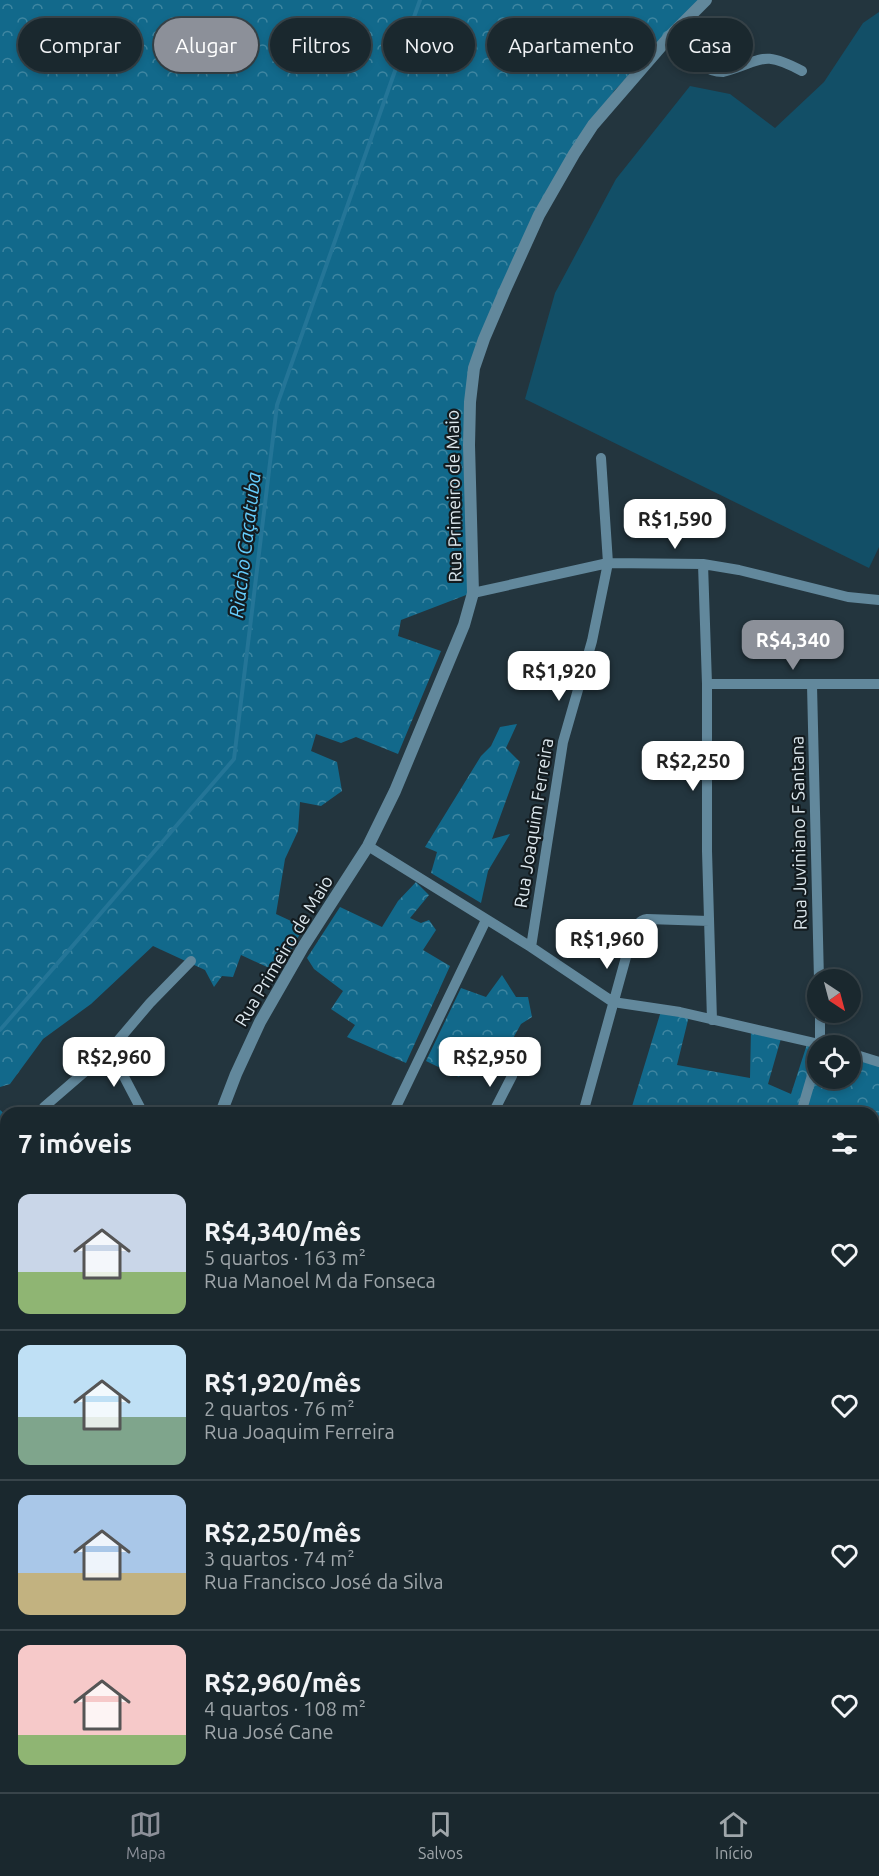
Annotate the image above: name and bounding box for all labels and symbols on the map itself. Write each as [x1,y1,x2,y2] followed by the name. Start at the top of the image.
[441,410,465,582] street label: Rua Primeiro de Maio
[224,470,265,619] water label: Riacho Caçatuba
[620,499,730,550] pin: R$1,590
[738,620,848,671] pin: R$4,340
[504,651,614,702] pin: R$1,920
[510,736,556,909] street label: Rua Joaquim Ferreira
[786,736,810,930] street label: Rua Juviniano F Santana
[638,741,748,792] pin: R$2,250
[230,871,336,1030] street label: Rua Primeiro de Maio
[552,919,662,970] pin: R$1,960
[807,969,861,1023] north arrow
[59,1037,169,1088] pin: R$2,960
[435,1037,545,1088] pin: R$2,950

